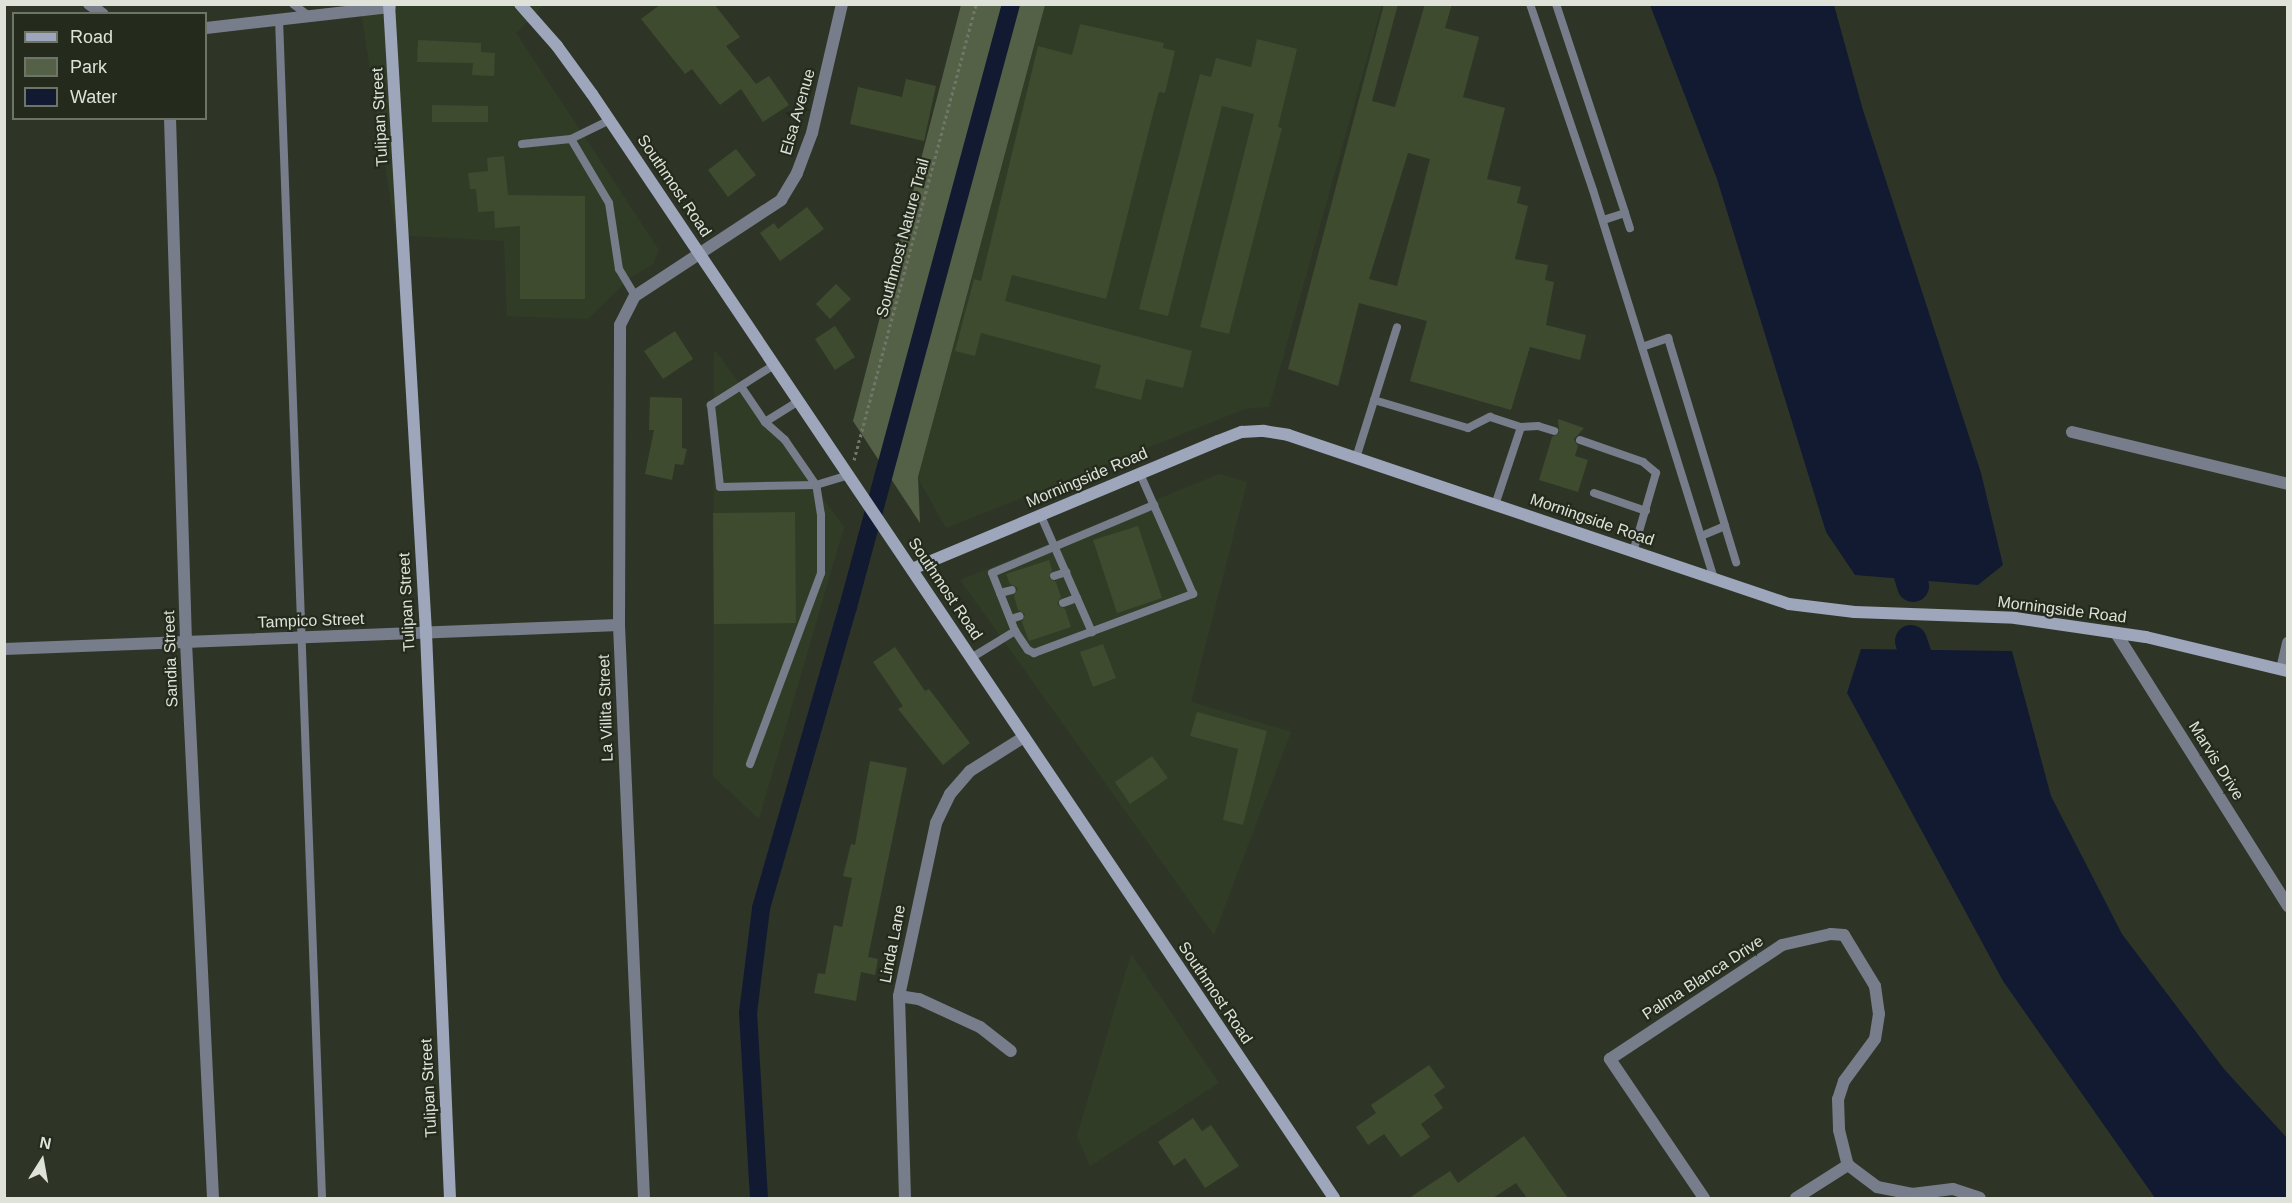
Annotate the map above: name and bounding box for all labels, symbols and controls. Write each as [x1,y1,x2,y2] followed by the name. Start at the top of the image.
[12,12,207,120] legend
[70,27,113,47] text: Road
[70,57,107,77] text: Park
[776,66,820,158] street label: Elsa Avenue
[368,67,392,167] street label: Tulipan Street
[70,87,117,107] text: Water
[633,131,715,241] street label: Southmost Road
[873,156,933,320] street label: Southmost Nature Trail
[1023,444,1151,512] street label: Morningside Road
[1527,490,1657,550] street label: Morningside Road
[904,534,986,644] street label: Southmost Road
[395,552,419,652] street label: Tulipan Street
[1996,593,2128,627] street label: Morningside Road
[160,610,182,708] street label: Sandia Street
[257,610,365,632] street label: Tampico Street
[595,654,617,762] street label: La Villita Street
[2184,718,2248,804] street label: Marvis Drive
[876,903,910,985] street label: Linda Lane
[1639,932,1767,1024] street label: Palma Blanca Drive
[1174,938,1256,1048] street label: Southmost Road
[417,1038,441,1138] street label: Tulipan Street
[12,1131,72,1191] north arrow
[38,1133,53,1152] text: N

